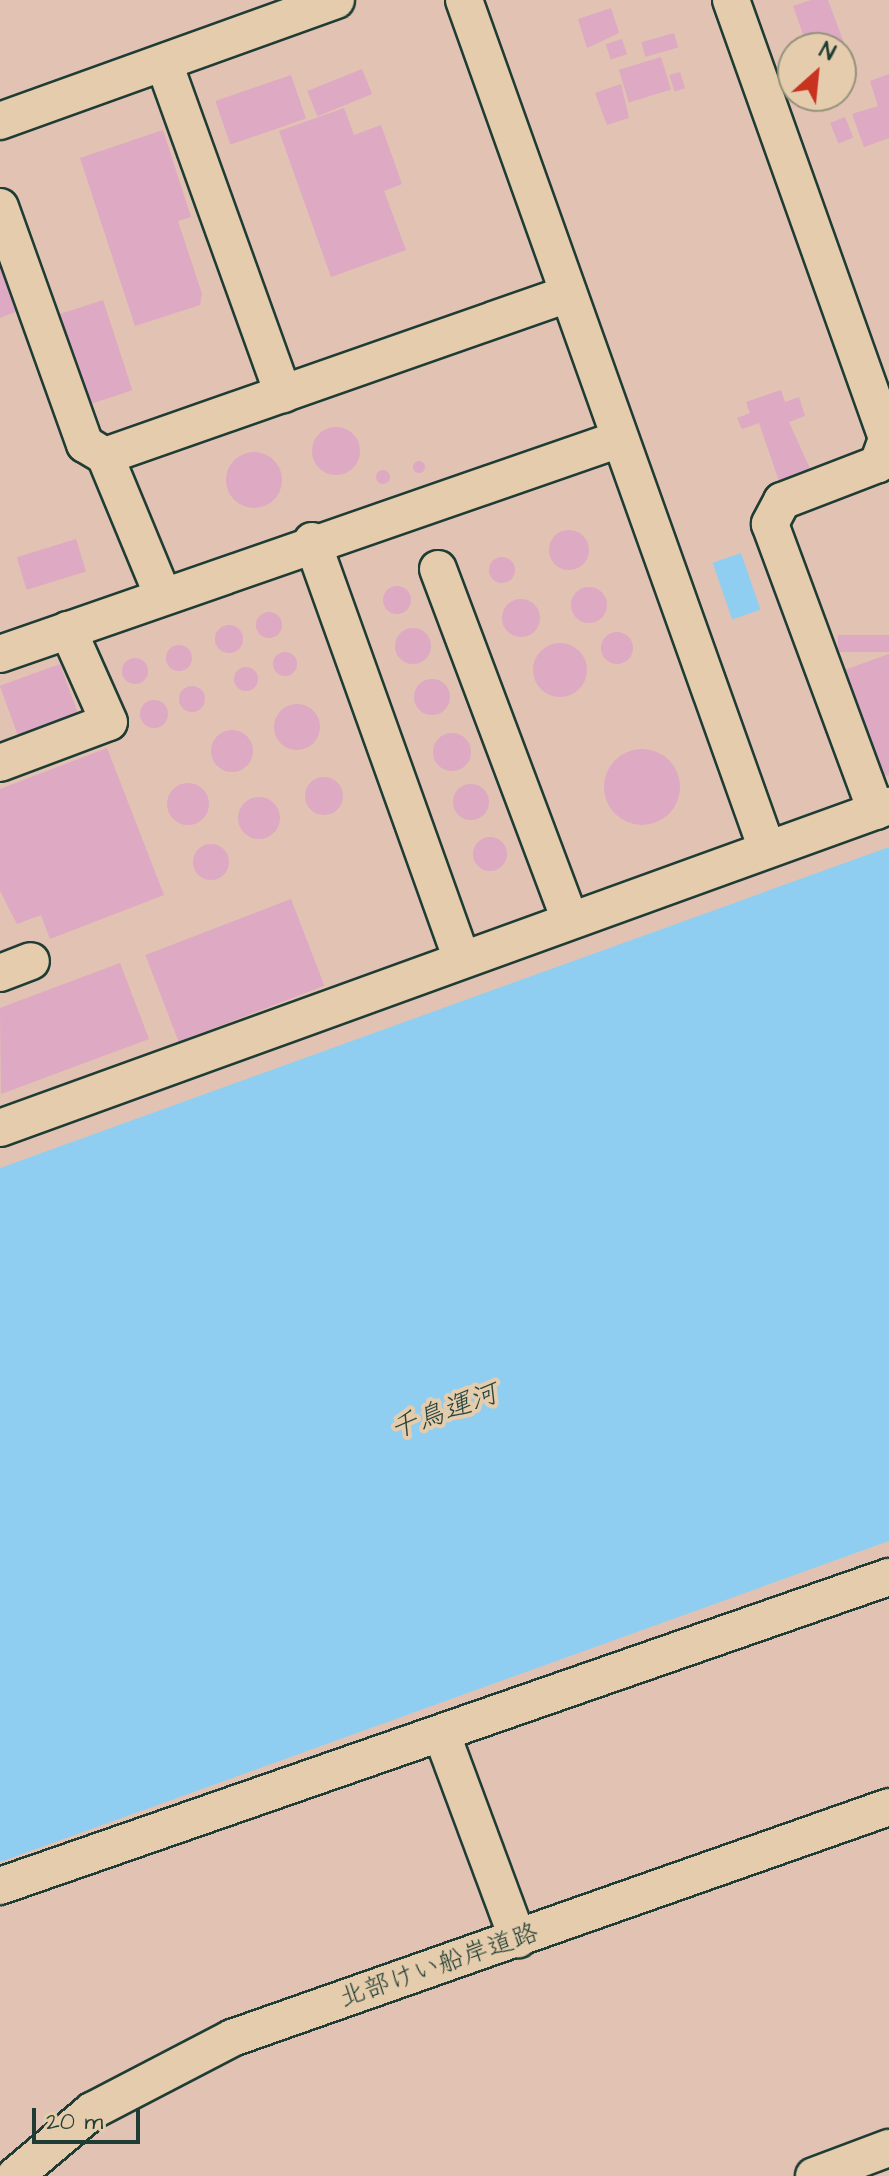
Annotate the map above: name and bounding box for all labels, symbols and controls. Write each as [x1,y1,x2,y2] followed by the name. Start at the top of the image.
[777,32,857,112] north arrow
[814,35,840,69] text: N
[386,1377,502,1447] water label: 千鳥運河
[336,1917,542,2015] street label: 北部けい船岸道路
[36,2092,144,2142] scale bar
[46,2105,103,2139] text: 20 m

